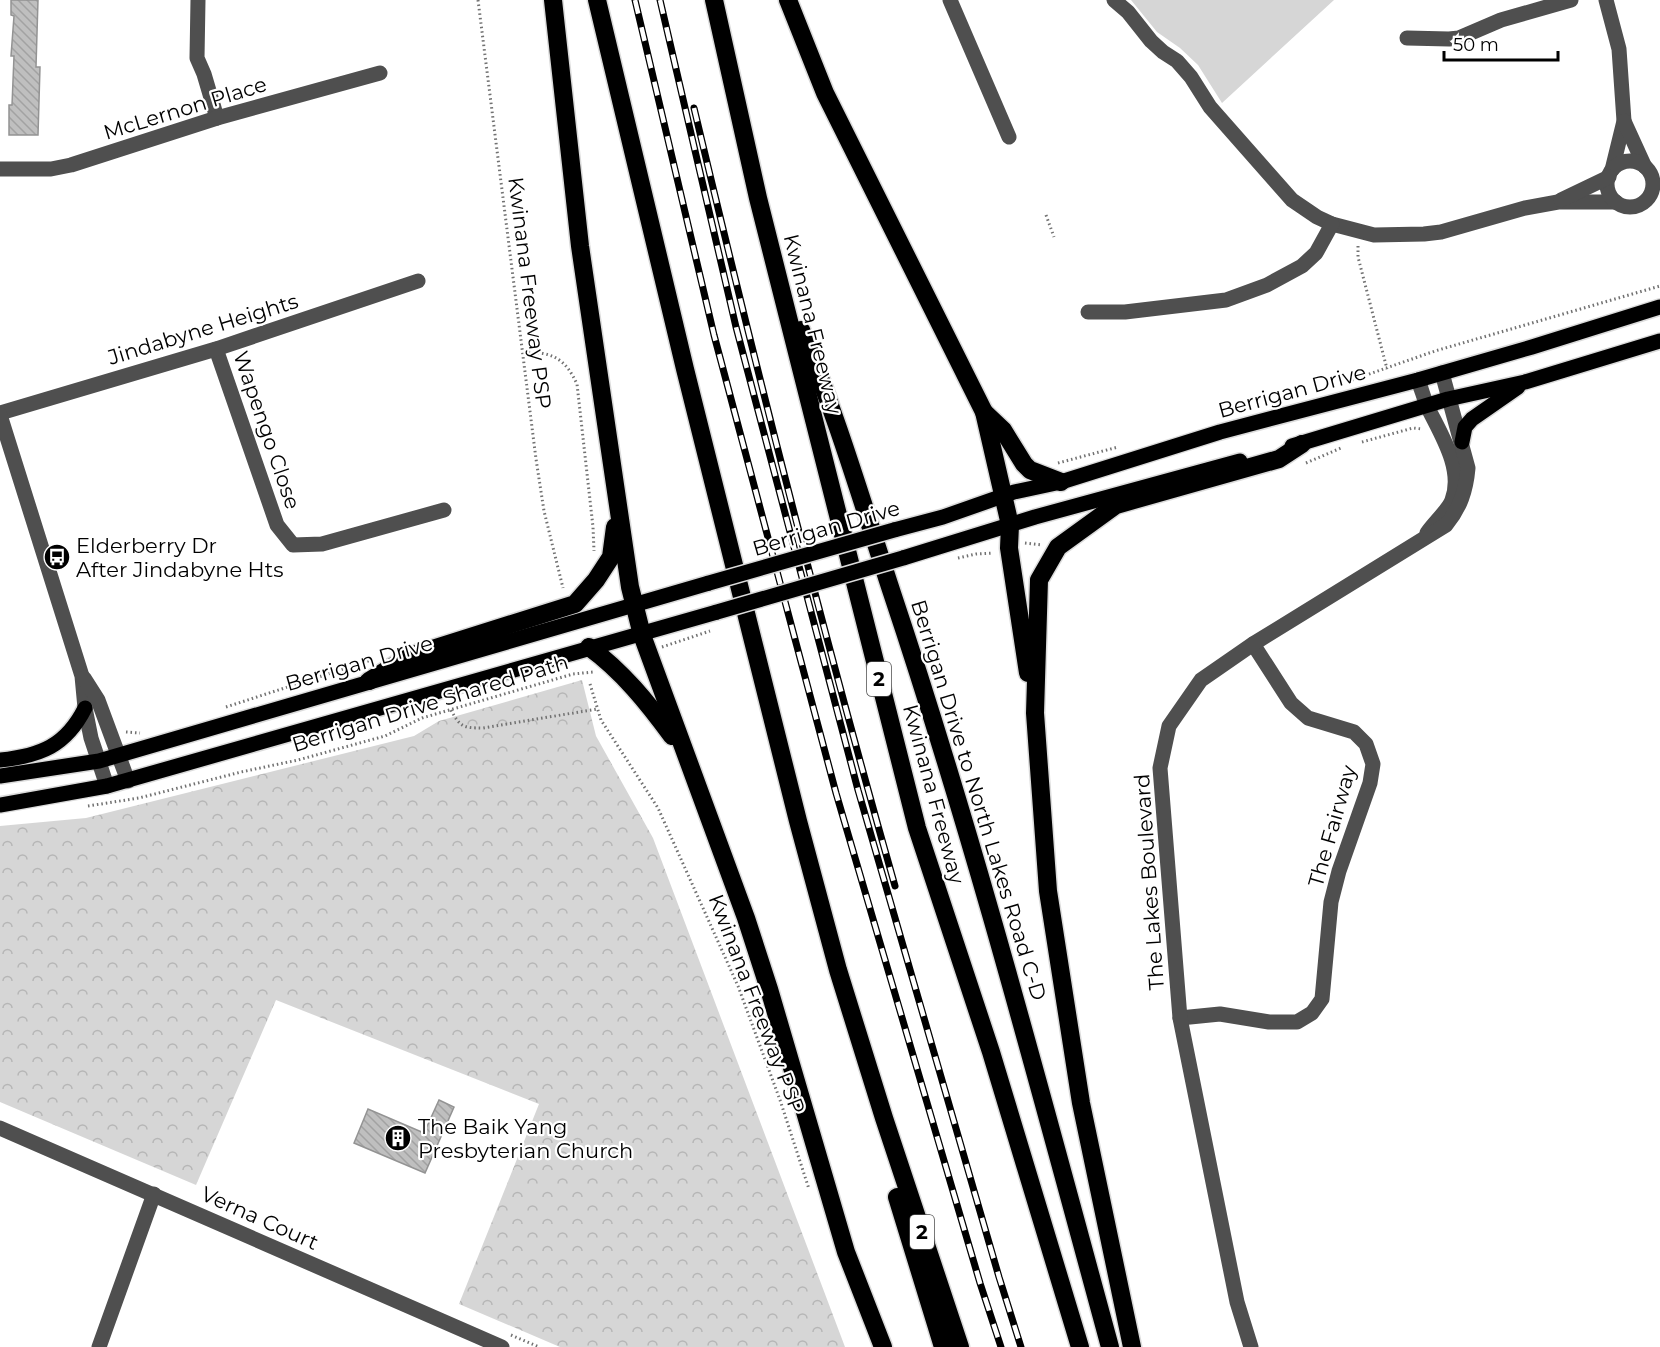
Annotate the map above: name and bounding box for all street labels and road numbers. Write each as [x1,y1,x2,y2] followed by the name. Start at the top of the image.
[100,71,270,145] street label: McLernon Place
[503,176,557,410] street label: Kwinana Freeway PSP
[779,231,848,417] street label: Kwinana Freeway
[104,288,301,370] street label: Jindabyne Heights
[228,348,306,512] street label: Wapengo Close
[1215,359,1369,423] street label: Berrigan Drive
[749,495,903,561] street label: Berrigan Drive
[906,597,1052,1003] street label: Berrigan Drive to North Lakes Road C-D
[282,630,436,696] street label: Berrigan Drive
[289,649,571,757] street label: Berrigan Drive Shared Path
[867,662,891,696] road number: 2
[898,702,970,887] street label: Kwinana Freeway
[1303,762,1361,890] street label: The Fairway
[1129,773,1169,991] street label: The Lakes Boulevard
[704,891,810,1117] street label: Kwinana Freeway PSP
[198,1181,322,1255] street label: Verna Court
[910,1215,934,1249] road number: 2

